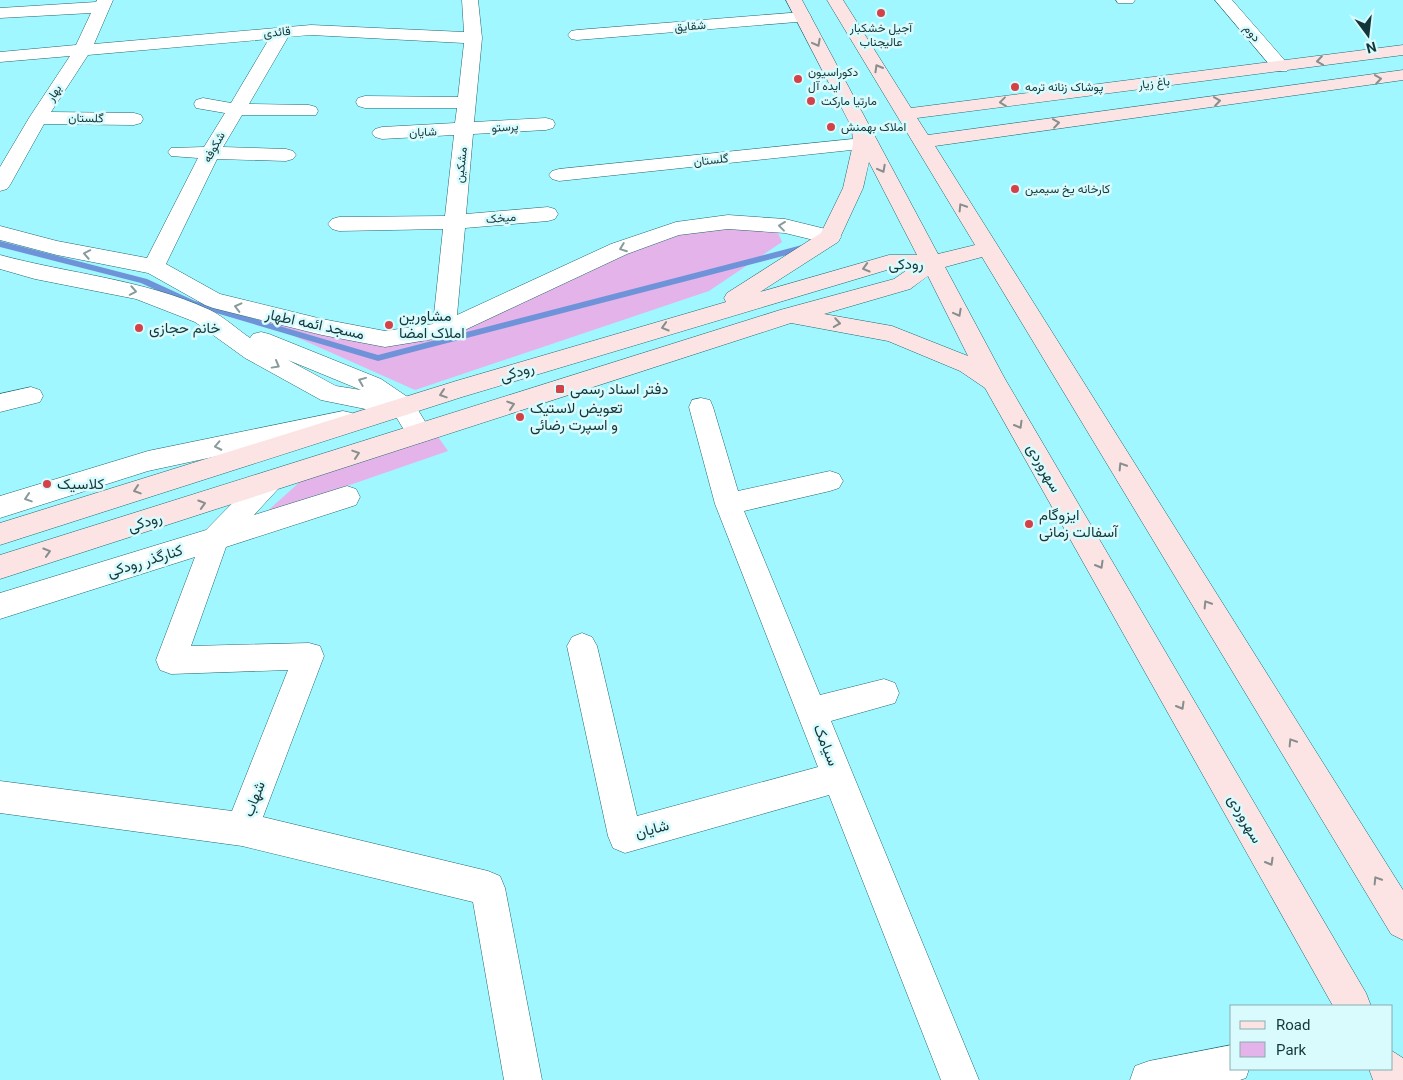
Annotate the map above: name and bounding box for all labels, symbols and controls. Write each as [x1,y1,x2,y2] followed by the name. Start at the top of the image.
[875,7,887,19] marker: آجیل خشکبار عالیجناب
[1343,10,1393,60] north arrow
[674,18,706,35] street label: شقایق
[849,21,913,49] place label: آجیل خشکبار عالیجناب
[1240,22,1263,45] street label: دوم
[263,24,291,41] street label: قائدی
[811,37,821,46] one-way arrow
[1365,39,1378,57] text: N
[1316,55,1324,66] one-way arrow
[808,65,859,94] place label: دکوراسیون ایده آل
[874,65,884,74] one-way arrow
[792,73,804,85] marker: دکوراسیون ایده آل
[1136,74,1171,94] street label: باغ زیار
[1373,74,1382,84] one-way arrow
[1025,80,1103,95] place label: پوشاک زنانه ترمه
[1009,81,1021,93] marker: پوشاک زنانه ترمه
[43,82,65,105] street label: بهار
[821,94,877,109] place label: مارتیا مارکت
[805,95,817,107] marker: مارتیا مارکت
[998,96,1006,107] one-way arrow
[1213,96,1221,107] one-way arrow
[68,111,104,125] street label: گلستان
[1052,118,1060,129] one-way arrow
[491,119,519,136] street label: پرستو
[841,120,906,135] place label: املاک بهمنش
[825,121,837,133] marker: املاک بهمنش
[409,125,437,139] street label: شایان
[200,129,229,165] street label: شکوفه
[452,146,471,184] street label: مشکین
[693,151,729,169] street label: گلستان
[876,164,886,173] one-way arrow
[1025,182,1110,198] place label: کارخانه یخ سیمین
[1009,183,1021,195] marker: کارخانه یخ سیمین
[959,204,968,213] one-way arrow
[485,210,517,226] street label: میخک
[778,221,786,232] one-way arrow
[620,242,628,252] one-way arrow
[82,249,91,259] one-way arrow
[888,255,924,274] street label: رودکی
[862,263,871,273] one-way arrow
[128,285,137,296] one-way arrow
[234,302,243,313] one-way arrow
[263,305,366,343] street label: مسجد ائمه اطهار
[399,307,465,342] place label: مشاورین املاک امضا
[952,308,962,317] one-way arrow
[833,317,841,328] one-way arrow
[149,319,220,338] place label: خانم حجازی
[383,319,395,331] marker: مشاورین املاک امضا
[133,322,145,334] marker: خانم حجازی
[662,322,670,332] one-way arrow
[498,358,537,387] street label: رودکی
[271,359,280,369] one-way arrow
[358,376,367,387] one-way arrow
[570,380,668,399] place label: دفتر اسناد رسمی
[554,383,566,395] marker: دفتر اسناد رسمی
[439,389,447,399] one-way arrow
[530,399,623,435] place label: تعویض لاستیک و اسپرت رضائی
[506,401,515,411] one-way arrow
[514,411,526,423] marker: تعویض لاستیک و اسپرت رضائی
[1012,419,1022,428] one-way arrow
[1022,440,1065,496] street label: سهروردی
[214,441,222,451] one-way arrow
[352,450,360,460] one-way arrow
[1118,462,1128,471] one-way arrow
[57,475,104,493] place label: کلاسیک
[41,478,53,490] marker: کلاسیک
[134,485,142,495] one-way arrow
[24,493,32,503] one-way arrow
[197,499,205,509] one-way arrow
[1039,506,1119,542] place label: ایزوگام آسفالت زمانی
[126,508,165,537] street label: رودکی
[1023,518,1035,530] marker: ایزوگام آسفالت زمانی
[105,541,185,582] street label: کنارگذر رودکی
[42,548,50,558] one-way arrow
[1093,560,1103,569] one-way arrow
[1203,600,1213,609] one-way arrow
[1174,701,1184,710] one-way arrow
[810,722,843,769] street label: سیامک
[1289,739,1299,748] one-way arrow
[239,779,269,819] street label: شهاب
[1223,791,1266,847] street label: سهروردی
[633,816,671,842] street label: شایان
[1264,857,1274,866] one-way arrow
[1374,877,1384,886] one-way arrow
[1230,1005,1393,1070] legend
[1276,1016,1310,1034] text: Road
[1276,1041,1307,1059] text: Park

